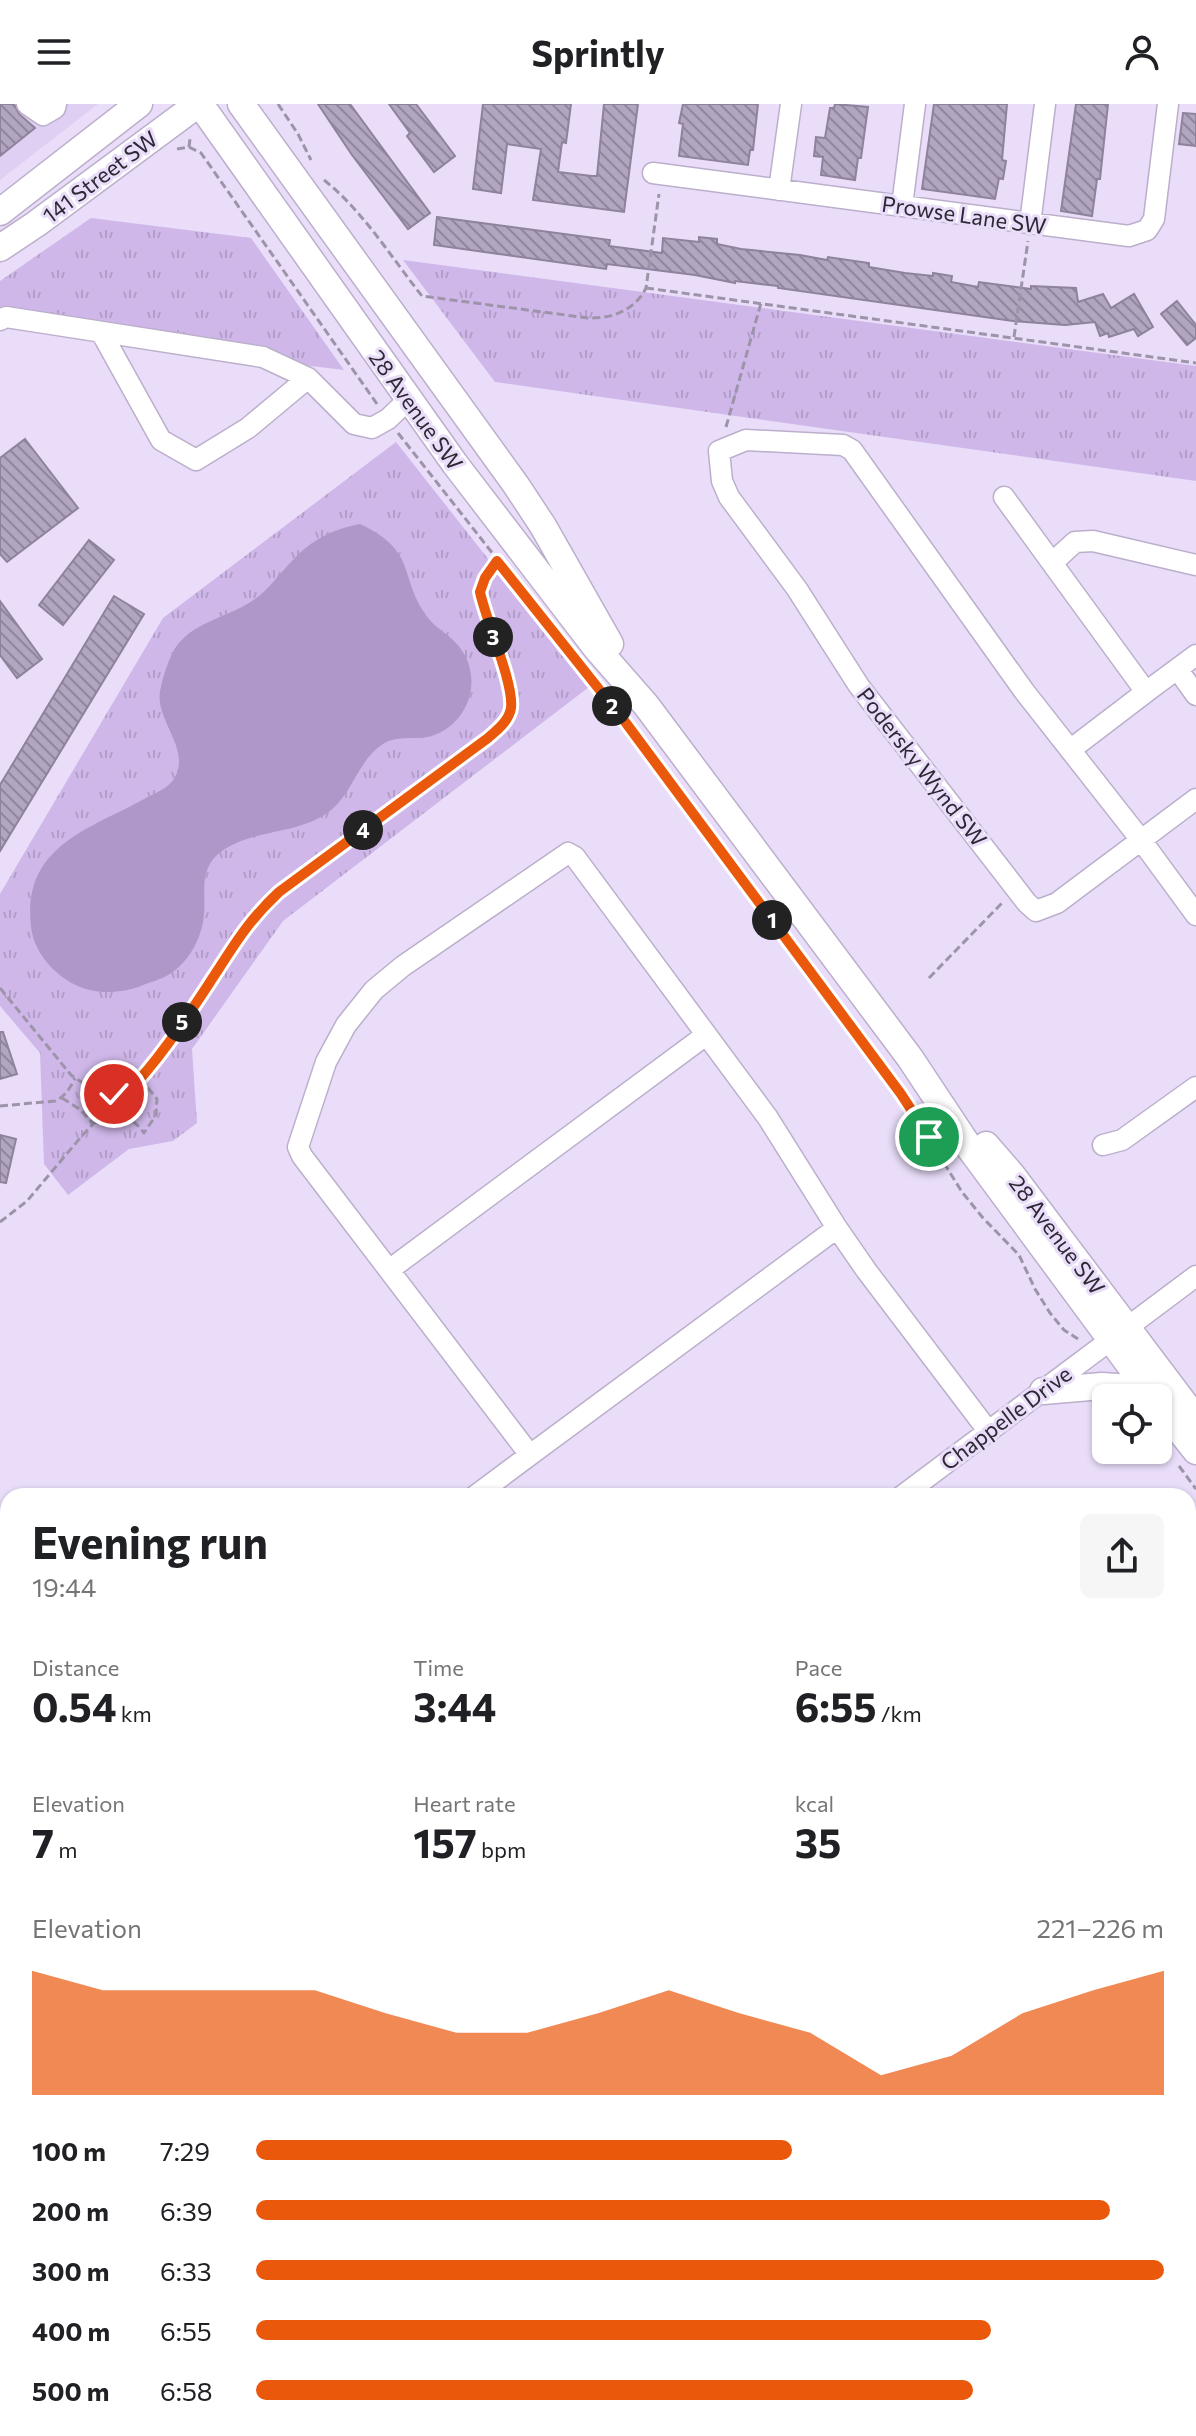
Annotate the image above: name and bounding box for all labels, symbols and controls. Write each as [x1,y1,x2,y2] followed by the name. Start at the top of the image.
[32,30,76,74] icon: menu
[531,30,665,74] text: Sprintly
[1120,30,1164,74] icon: person
[37,125,162,229] street label: 141 Street SW
[880,190,1048,239] street label: Prowse Lane SW
[364,344,469,475] street label: 28 Avenue SW
[473,617,513,657] pin: 3
[487,623,499,650] text: 3
[852,682,993,852] street label: Podersky Wynd SW
[592,686,632,726] pin: 2
[606,692,618,719] text: 2
[343,810,383,850] pin: 4
[356,816,370,843] text: 4
[752,900,792,940] pin: 1
[767,906,777,933] text: 1
[162,1002,202,1042] pin: 5
[176,1008,188,1035] text: 5
[80,1060,148,1128] pin
[92,1072,136,1116] icon: check
[895,1103,963,1171] pin
[907,1115,951,1159] icon: arrive
[1004,1170,1111,1300] street label: 28 Avenue SW
[935,1360,1076,1476] street label: Chappelle Drive
[1092,1384,1172,1464] map controls
[1092,1384,1172,1464] button: locate
[32,1514,268,1568] text: Evening run
[1080,1514,1164,1598] button: share
[32,1571,96,1602] text: 19:44
[32,1654,119,1681] text: Distance
[413,1654,464,1681] text: Time
[795,1654,842,1681] text: Pace
[32,1681,116,1730] text: 0.54
[413,1681,496,1730] text: 3:44
[795,1681,877,1730] text: 6:55
[116,1700,152,1727] text: km
[877,1700,922,1727] text: /km
[32,1790,125,1817] text: Elevation
[413,1790,516,1817] text: Heart rate
[795,1790,834,1817] text: kcal
[32,1817,54,1866] text: 7
[413,1817,477,1866] text: 157
[795,1817,841,1866] text: 35
[54,1836,77,1863] text: m
[477,1836,526,1863] text: bpm
[32,1912,142,1943] text: Elevation
[1037,1912,1164,1943] text: 221–226 m
[32,2135,106,2166] text: 100 m
[160,2135,210,2166] text: 7:29
[32,2195,109,2226] text: 200 m
[160,2195,213,2226] text: 6:39
[32,2255,109,2286] text: 300 m
[160,2255,212,2286] text: 6:33
[32,2315,110,2346] text: 400 m
[160,2315,212,2346] text: 6:55
[32,2375,109,2406] text: 500 m
[160,2375,213,2406] text: 6:58

